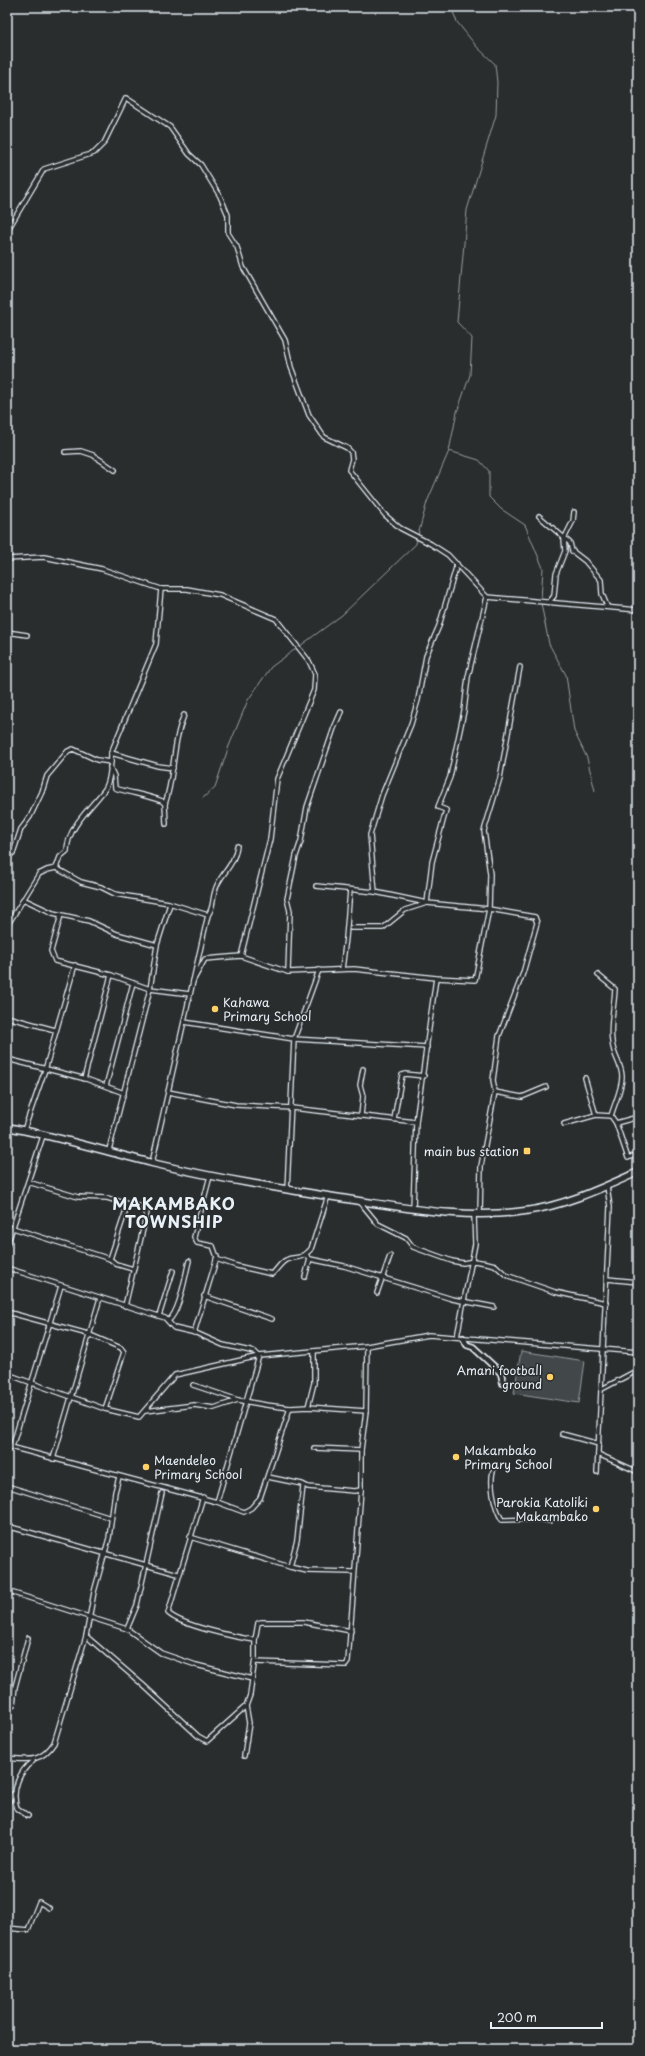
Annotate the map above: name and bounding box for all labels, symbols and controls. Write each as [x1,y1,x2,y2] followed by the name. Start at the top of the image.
[223,993,311,1025] place label: Kahawa Primary School
[210,1004,220,1014] marker: Kahawa Primary School
[424,1142,519,1160] place label: main bus station
[522,1146,532,1156] marker: main bus station
[112,1191,236,1233] district label: MAKAMBAKO TOWNSHIP
[457,1361,542,1393] place label: Amani football ground
[545,1372,555,1382] marker: Amani football ground
[464,1441,552,1473] place label: Makambako Primary School
[154,1451,242,1483] place label: Maendeleo Primary School
[451,1452,461,1462] marker: Makambako Primary School
[141,1462,151,1472] marker: Maendeleo Primary School
[496,1493,588,1525] place label: Parokia Katoliki Makambako
[591,1504,601,1514] marker: Parokia Katoliki Makambako
[491,2004,602,2030] scale bar
[497,2008,537,2026] text: 200 m

